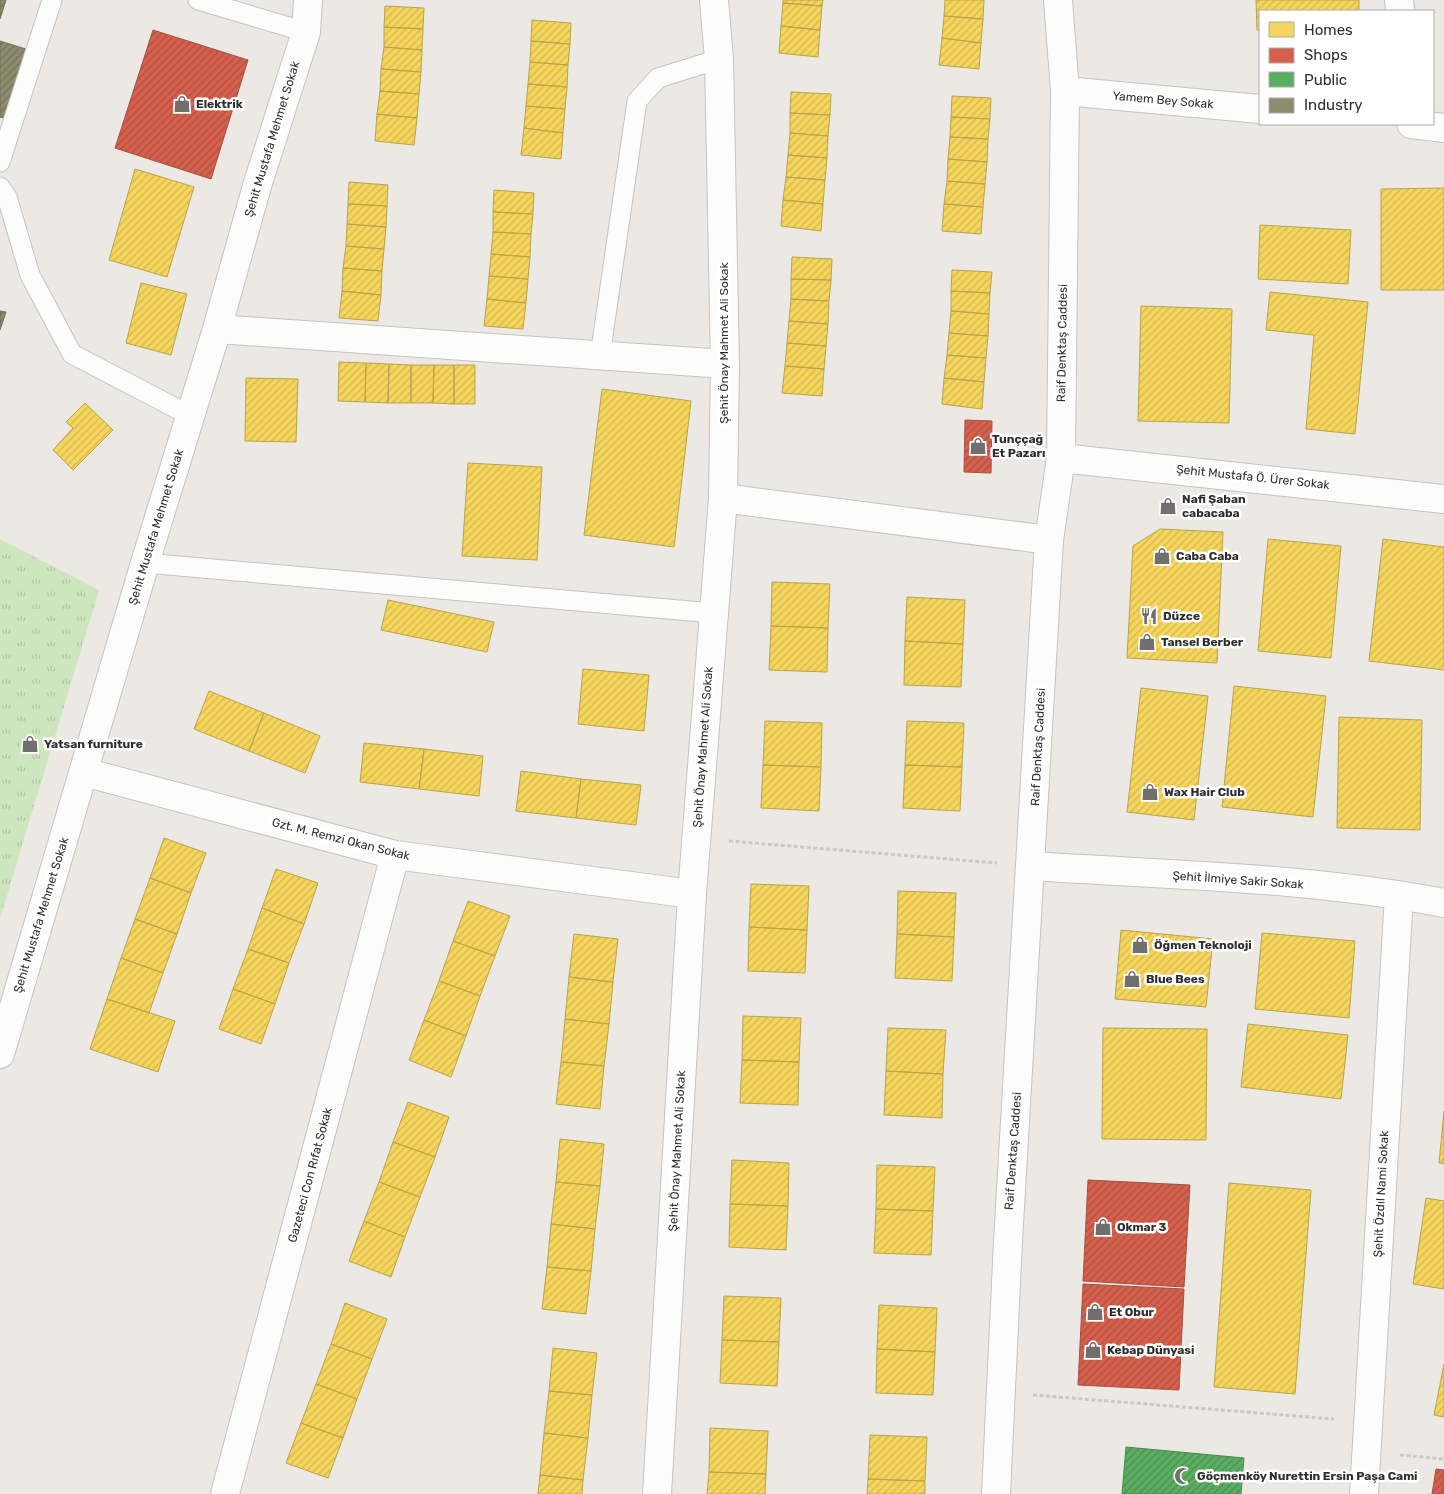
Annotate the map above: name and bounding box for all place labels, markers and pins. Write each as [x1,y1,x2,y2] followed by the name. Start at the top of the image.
[172,94,192,114] shop icon: Elektrik
[196,97,243,111] place label: Elektrik
[992,432,1045,460] place label: Tunççağ Et Pazarı
[968,436,988,456] shop icon: Tunççağ Et Pazarı
[1182,492,1246,520] place label: Nafi Şaban cabacaba
[1158,496,1178,516] shop icon: Nafi Şaban cabacaba
[1152,546,1172,566] shop icon: Caba Caba
[1176,549,1239,563] place label: Caba Caba
[1139,606,1159,626] restaurant icon: Düzce
[1163,609,1200,623] place label: Düzce
[1137,632,1157,652] shop icon: Tansel Berber
[1161,635,1244,649] place label: Tansel Berber
[20,734,40,754] shop icon: Yatsan furniture
[44,737,143,751] place label: Yatsan furniture
[1140,782,1160,802] shop icon: Wax Hair Club
[1164,785,1245,799] place label: Wax Hair Club
[1130,935,1150,955] shop icon: Öğmen Teknoloji
[1154,938,1252,952] place label: Öğmen Teknoloji
[1122,969,1142,989] shop icon: Blue Bees
[1146,972,1205,986] place label: Blue Bees
[1093,1217,1113,1237] shop icon: Okmar 3
[1117,1220,1166,1234] place label: Okmar 3
[1085,1302,1105,1322] shop icon: Et Obur
[1109,1305,1155,1319] place label: Et Obur
[1083,1340,1103,1360] shop icon: Kebap Dünyasi
[1107,1343,1194,1357] place label: Kebap Dünyasi
[1173,1466,1193,1486] mosque icon: Göçmenköy Nurettin Ersin Paşa Cami
[1197,1469,1418,1483] place label: Göçmenköy Nurettin Ersin Paşa Cami

